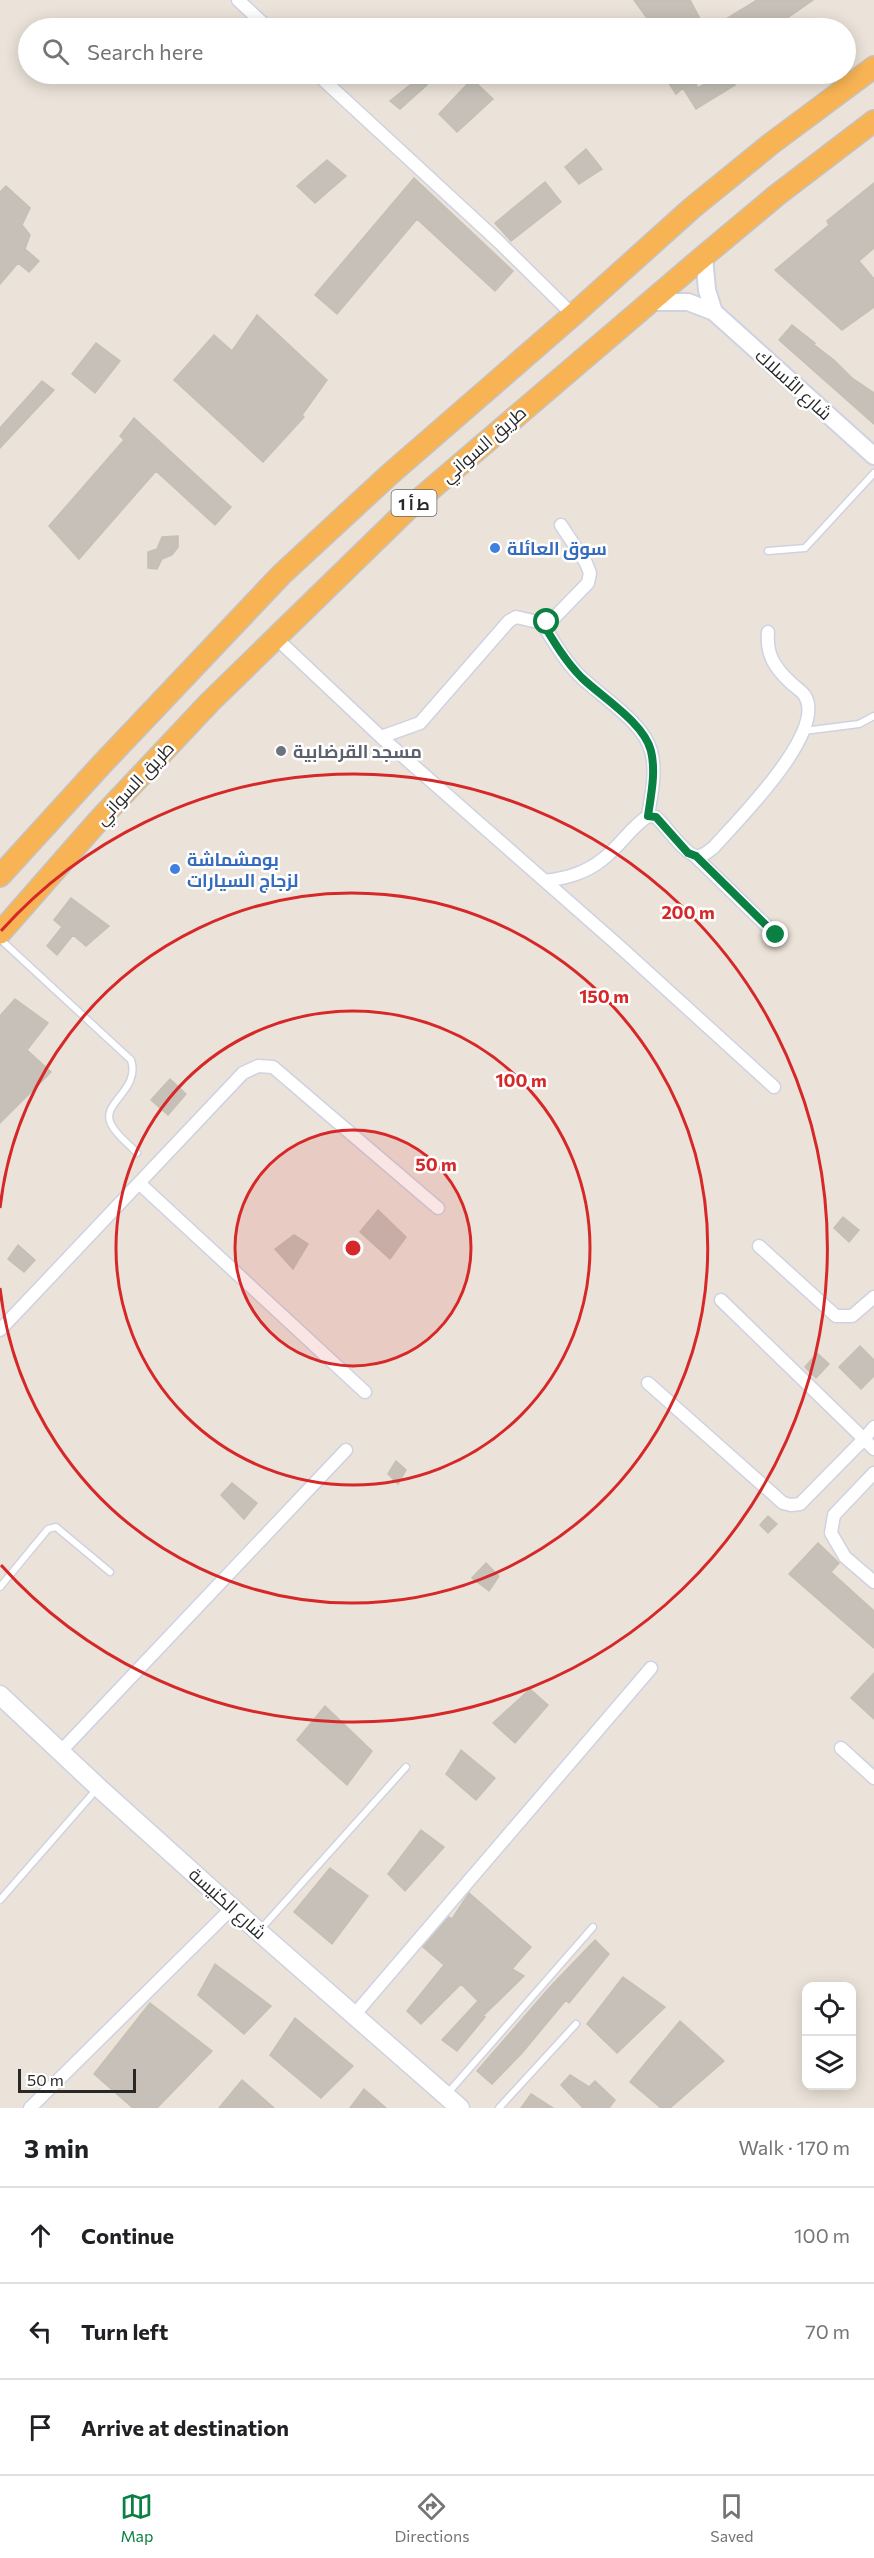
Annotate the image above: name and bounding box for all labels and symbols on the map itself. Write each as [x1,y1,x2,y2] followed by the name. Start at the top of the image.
[750,344,837,426] street label: شارع الأسلاك
[436,401,533,490] street label: طريق السواني
[392,490,436,516] road number: ط أ 1
[507,537,607,560] place label: سوق العائلة
[488,541,502,555] marker: سوق العائلة
[533,608,559,634] route start
[90,737,181,832] street label: طريق السواني
[293,740,422,763] place label: مسجد القرضابية
[274,744,288,758] marker: مسجد القرضابية
[187,848,299,893] place label: بومشماشة لزجاج السيارات
[168,862,182,876] marker: بومشماشة لزجاج السيارات
[661,901,715,923] text: 200 m
[762,921,788,947] route end
[579,985,629,1007] text: 150 m
[495,1069,547,1091] text: 100 m
[415,1153,457,1175] text: 50 m
[343,1238,363,1258] centre of rings
[183,1863,271,1945] street label: شارع الكنيسة
[18,2066,136,2094] scale bar

